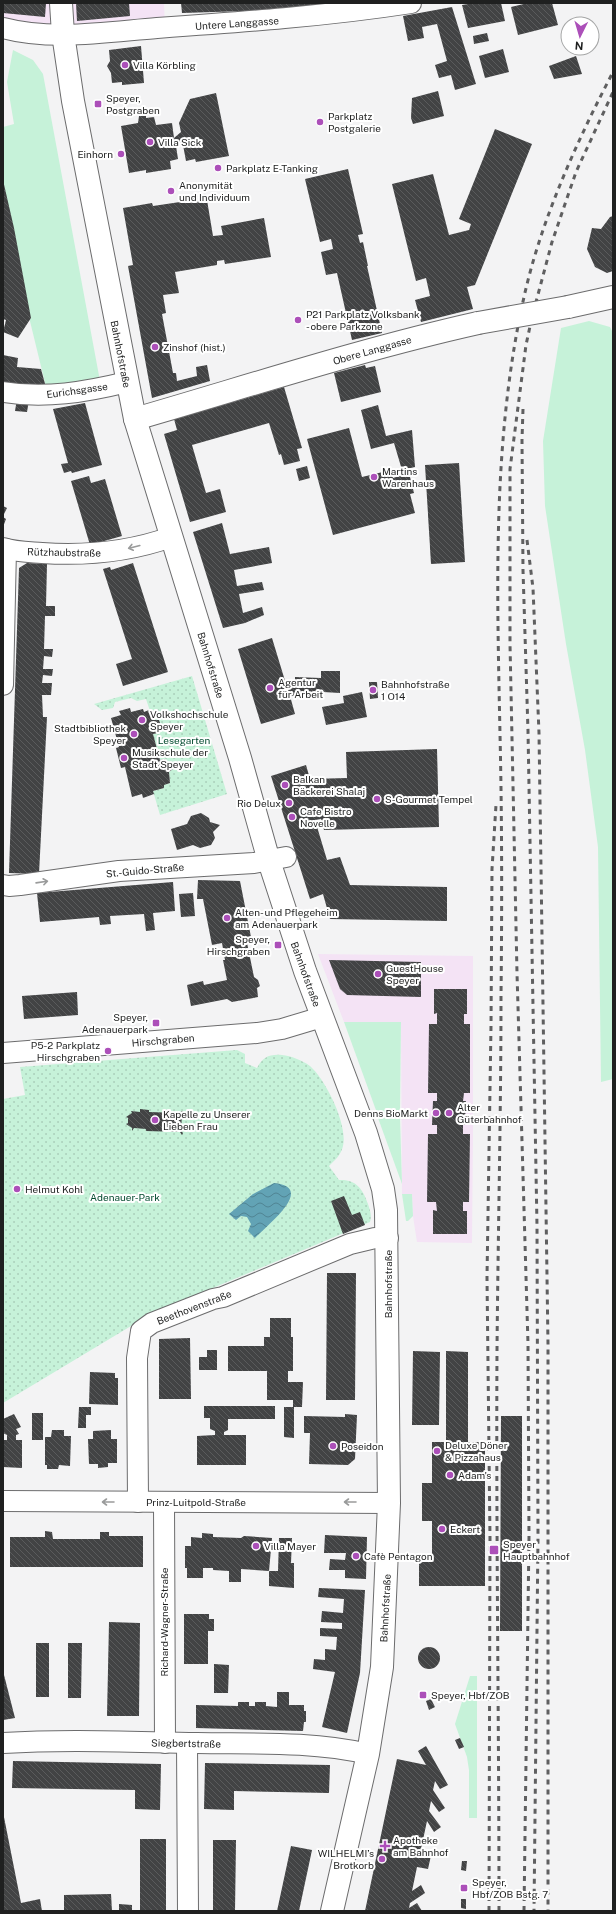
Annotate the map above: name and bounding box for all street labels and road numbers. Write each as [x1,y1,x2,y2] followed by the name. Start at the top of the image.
[195,14,280,32] street label: Untere Langgasse
[109,319,133,389] street label: Bahnhofstraße
[331,333,413,367] street label: Obere Langgasse
[46,380,109,400] street label: Eurichsgasse
[27,545,101,559] street label: Rützhaubstraße
[195,630,227,700] street label: Bahnhofstraße
[105,861,185,879] street label: St.-Guido-Straße
[289,940,323,1009] street label: Bahnhofstraße
[131,1031,195,1049] street label: Hirschgraben
[382,1249,394,1318] street label: Bahnhofstraße
[155,1287,233,1327] street label: Beethovenstraße
[146,1496,246,1508] street label: Prinz-Luitpold-Straße
[158,1567,170,1677] street label: Richard-Wagner-Straße
[377,1573,393,1643] street label: Bahnhofstraße
[151,1736,221,1750] street label: Siegbertstraße

